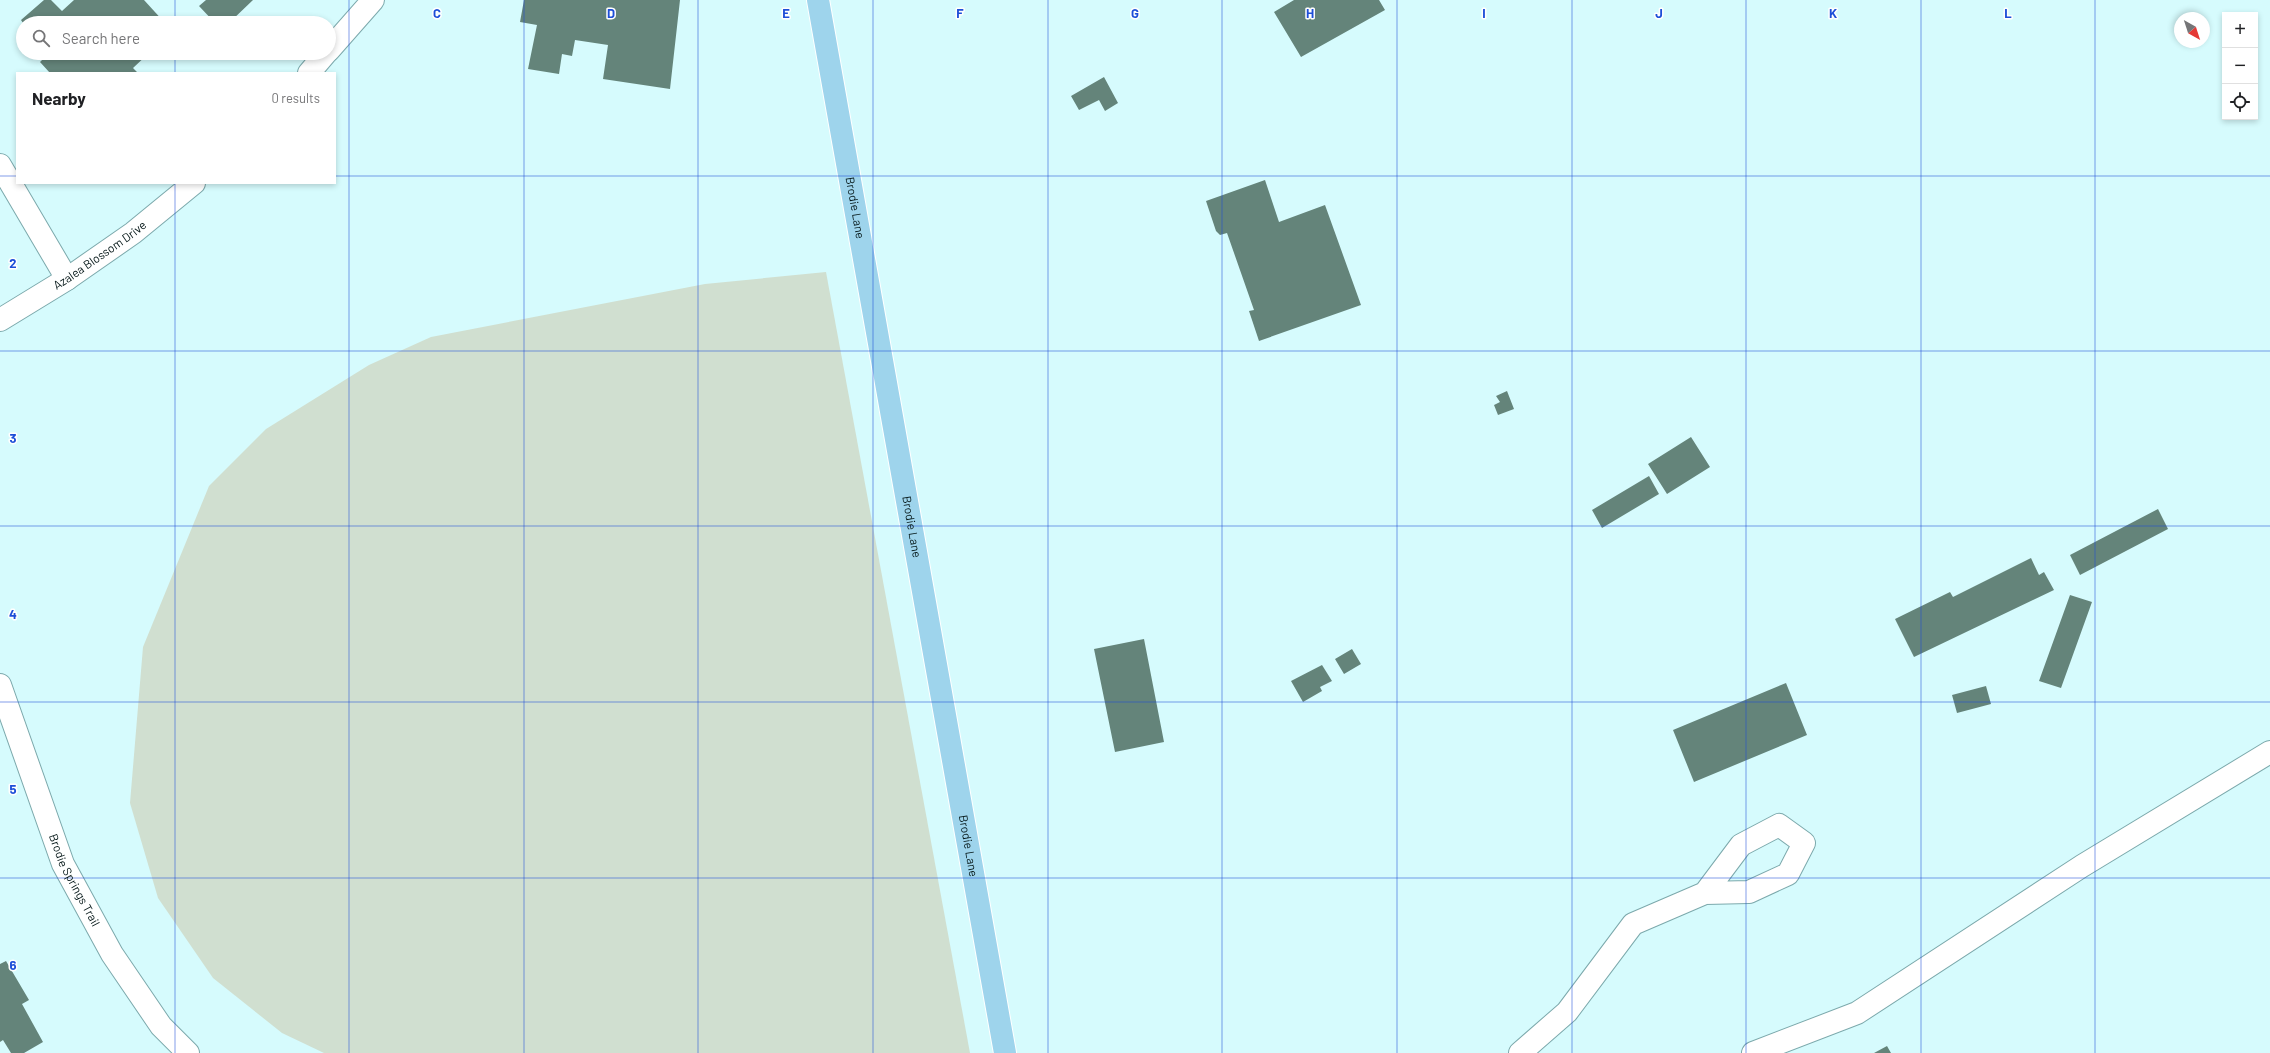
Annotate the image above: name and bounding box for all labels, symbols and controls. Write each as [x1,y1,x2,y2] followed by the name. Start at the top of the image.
[433,5,441,21] text: C
[607,5,615,21] text: D
[782,5,790,21] text: E
[956,5,964,21] text: F
[1131,5,1139,21] text: G
[1306,5,1314,21] text: H
[1482,5,1486,21] text: I
[1655,5,1663,21] text: J
[1829,5,1837,21] text: K
[2004,5,2012,21] text: L
[2174,12,2210,48] north arrow
[2222,12,2258,120] map controls
[2222,12,2258,48] button: +
[16,16,336,60] search box
[30,27,52,49] icon: search
[62,29,140,47] text: Search here
[2222,48,2258,84] button: −
[2222,84,2258,120] button: locate
[32,88,86,108] text: Nearby
[271,90,320,106] text: 0 results
[844,176,868,240] street label: Brodie Lane
[50,217,149,292] street label: Azalea Blossom Drive
[9,255,17,271] text: 2
[9,430,17,446] text: 3
[900,495,925,559] street label: Brodie Lane
[9,606,17,622] text: 4
[9,781,17,797] text: 5
[957,814,982,878] street label: Brodie Lane
[47,832,103,928] street label: Brodie Springs Trail
[10,957,17,973] text: 6

